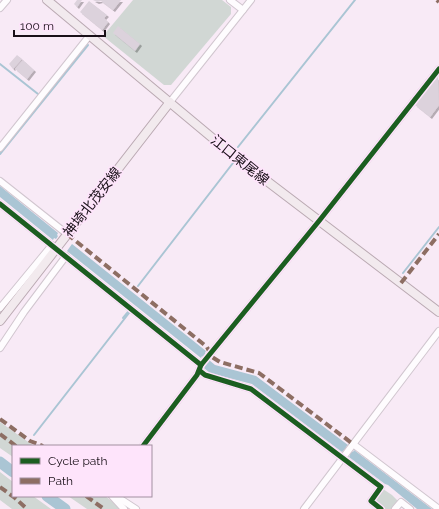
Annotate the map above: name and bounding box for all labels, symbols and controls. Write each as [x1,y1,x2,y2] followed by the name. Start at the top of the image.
[14,12,105,38] scale bar
[20,19,54,33] text: 100 m
[208,132,272,188] street label: 江口東尾線
[60,164,124,240] street label: 神埼北茂安線
[12,445,152,497] legend
[48,454,107,468] text: Cycle path
[48,474,73,488] text: Path

